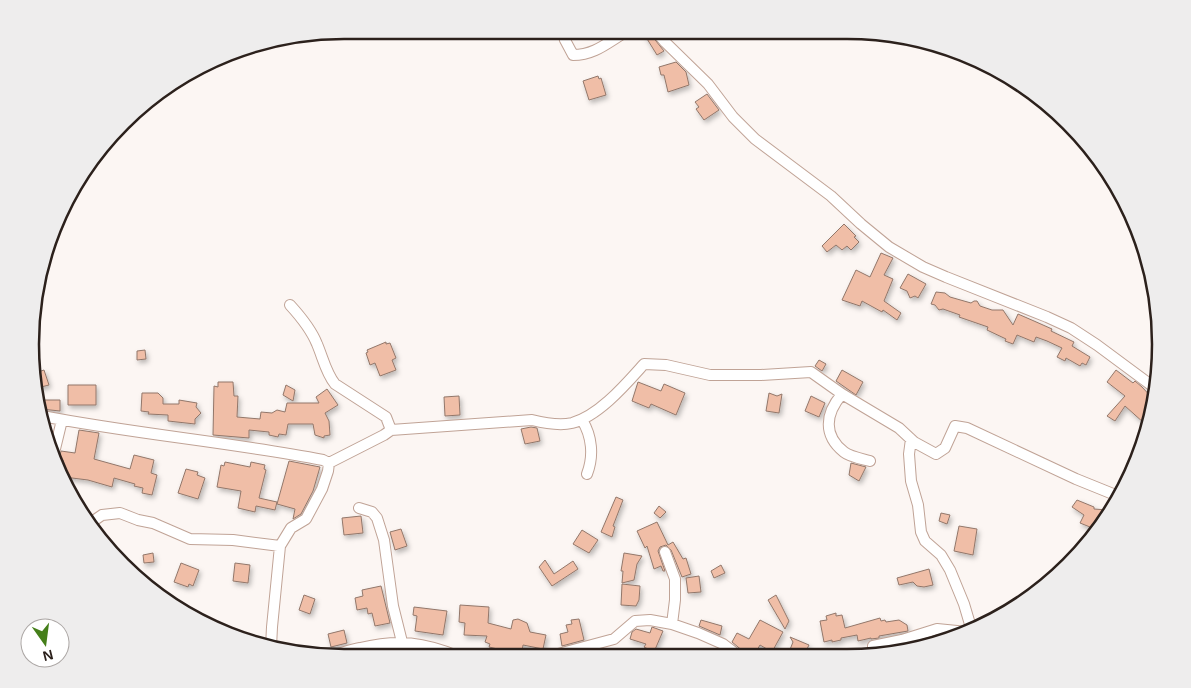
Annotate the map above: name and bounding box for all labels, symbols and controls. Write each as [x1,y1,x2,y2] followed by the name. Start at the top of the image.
[20,618,70,668] north arrow
[41,647,55,665] text: N

